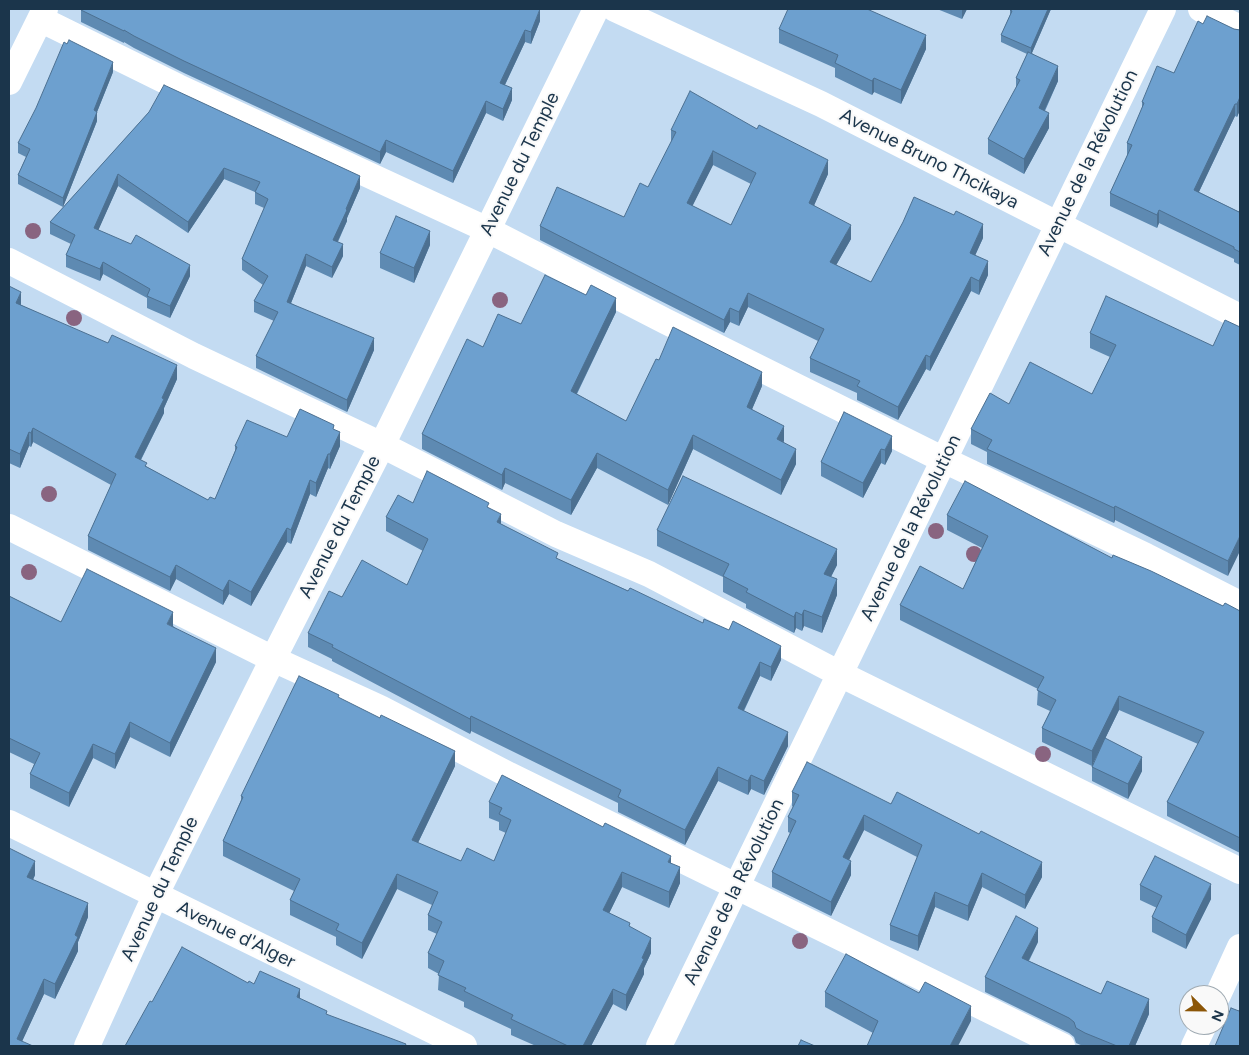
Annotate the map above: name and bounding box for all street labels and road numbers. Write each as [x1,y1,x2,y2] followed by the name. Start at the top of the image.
[1033,66,1143,260] street label: Avenue de la Révolution
[475,88,565,240] street label: Avenue du Temple
[836,104,1022,214] street label: Avenue Bruno Thcikaya
[856,431,966,625] street label: Avenue de la Révolution
[294,452,386,602] street label: Avenue du Temple
[679,795,789,989] street label: Avenue de la Révolution
[116,813,204,965] street label: Avenue du Temple
[173,897,299,973] street label: Avenue d'Alger

